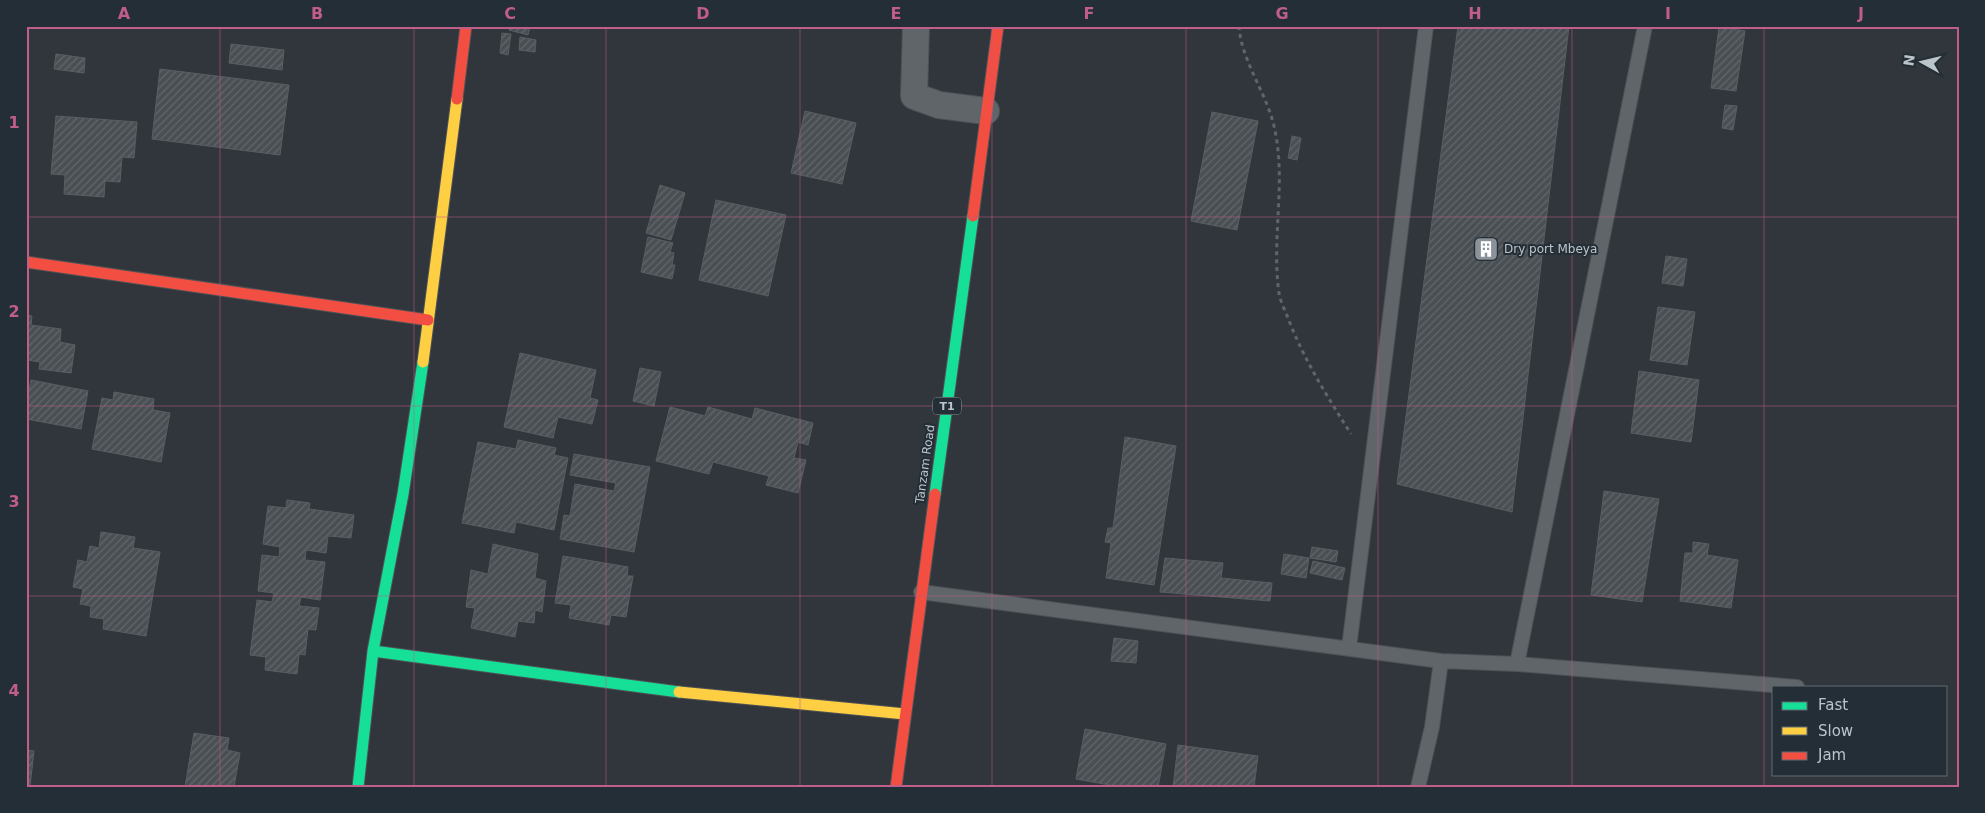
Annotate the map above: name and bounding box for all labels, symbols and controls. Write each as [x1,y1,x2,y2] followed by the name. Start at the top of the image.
[118,4,131,23] text: A
[311,4,323,23] text: B
[504,4,516,23] text: C
[696,4,710,23] text: D
[891,4,901,23] text: E
[1084,4,1094,23] text: F
[1275,4,1289,23] text: G
[1468,4,1482,23] text: H
[1665,4,1671,23] text: I
[1857,4,1864,23] text: J
[1898,38,1948,88] north arrow
[1900,53,1918,67] text: N
[8,113,20,132] text: 1
[1473,236,1499,262] building icon: Dry port Mbeya
[1504,242,1597,256] place label: Dry port Mbeya
[8,302,20,321] text: 2
[933,398,961,414] road number: T1
[912,424,937,505] street label: Tanzam Road
[8,492,20,511] text: 3
[8,681,20,700] text: 4
[1772,686,1948,776] legend
[1818,696,1848,714] text: Fast
[1818,722,1853,740] text: Slow
[1817,746,1846,764] text: Jam

